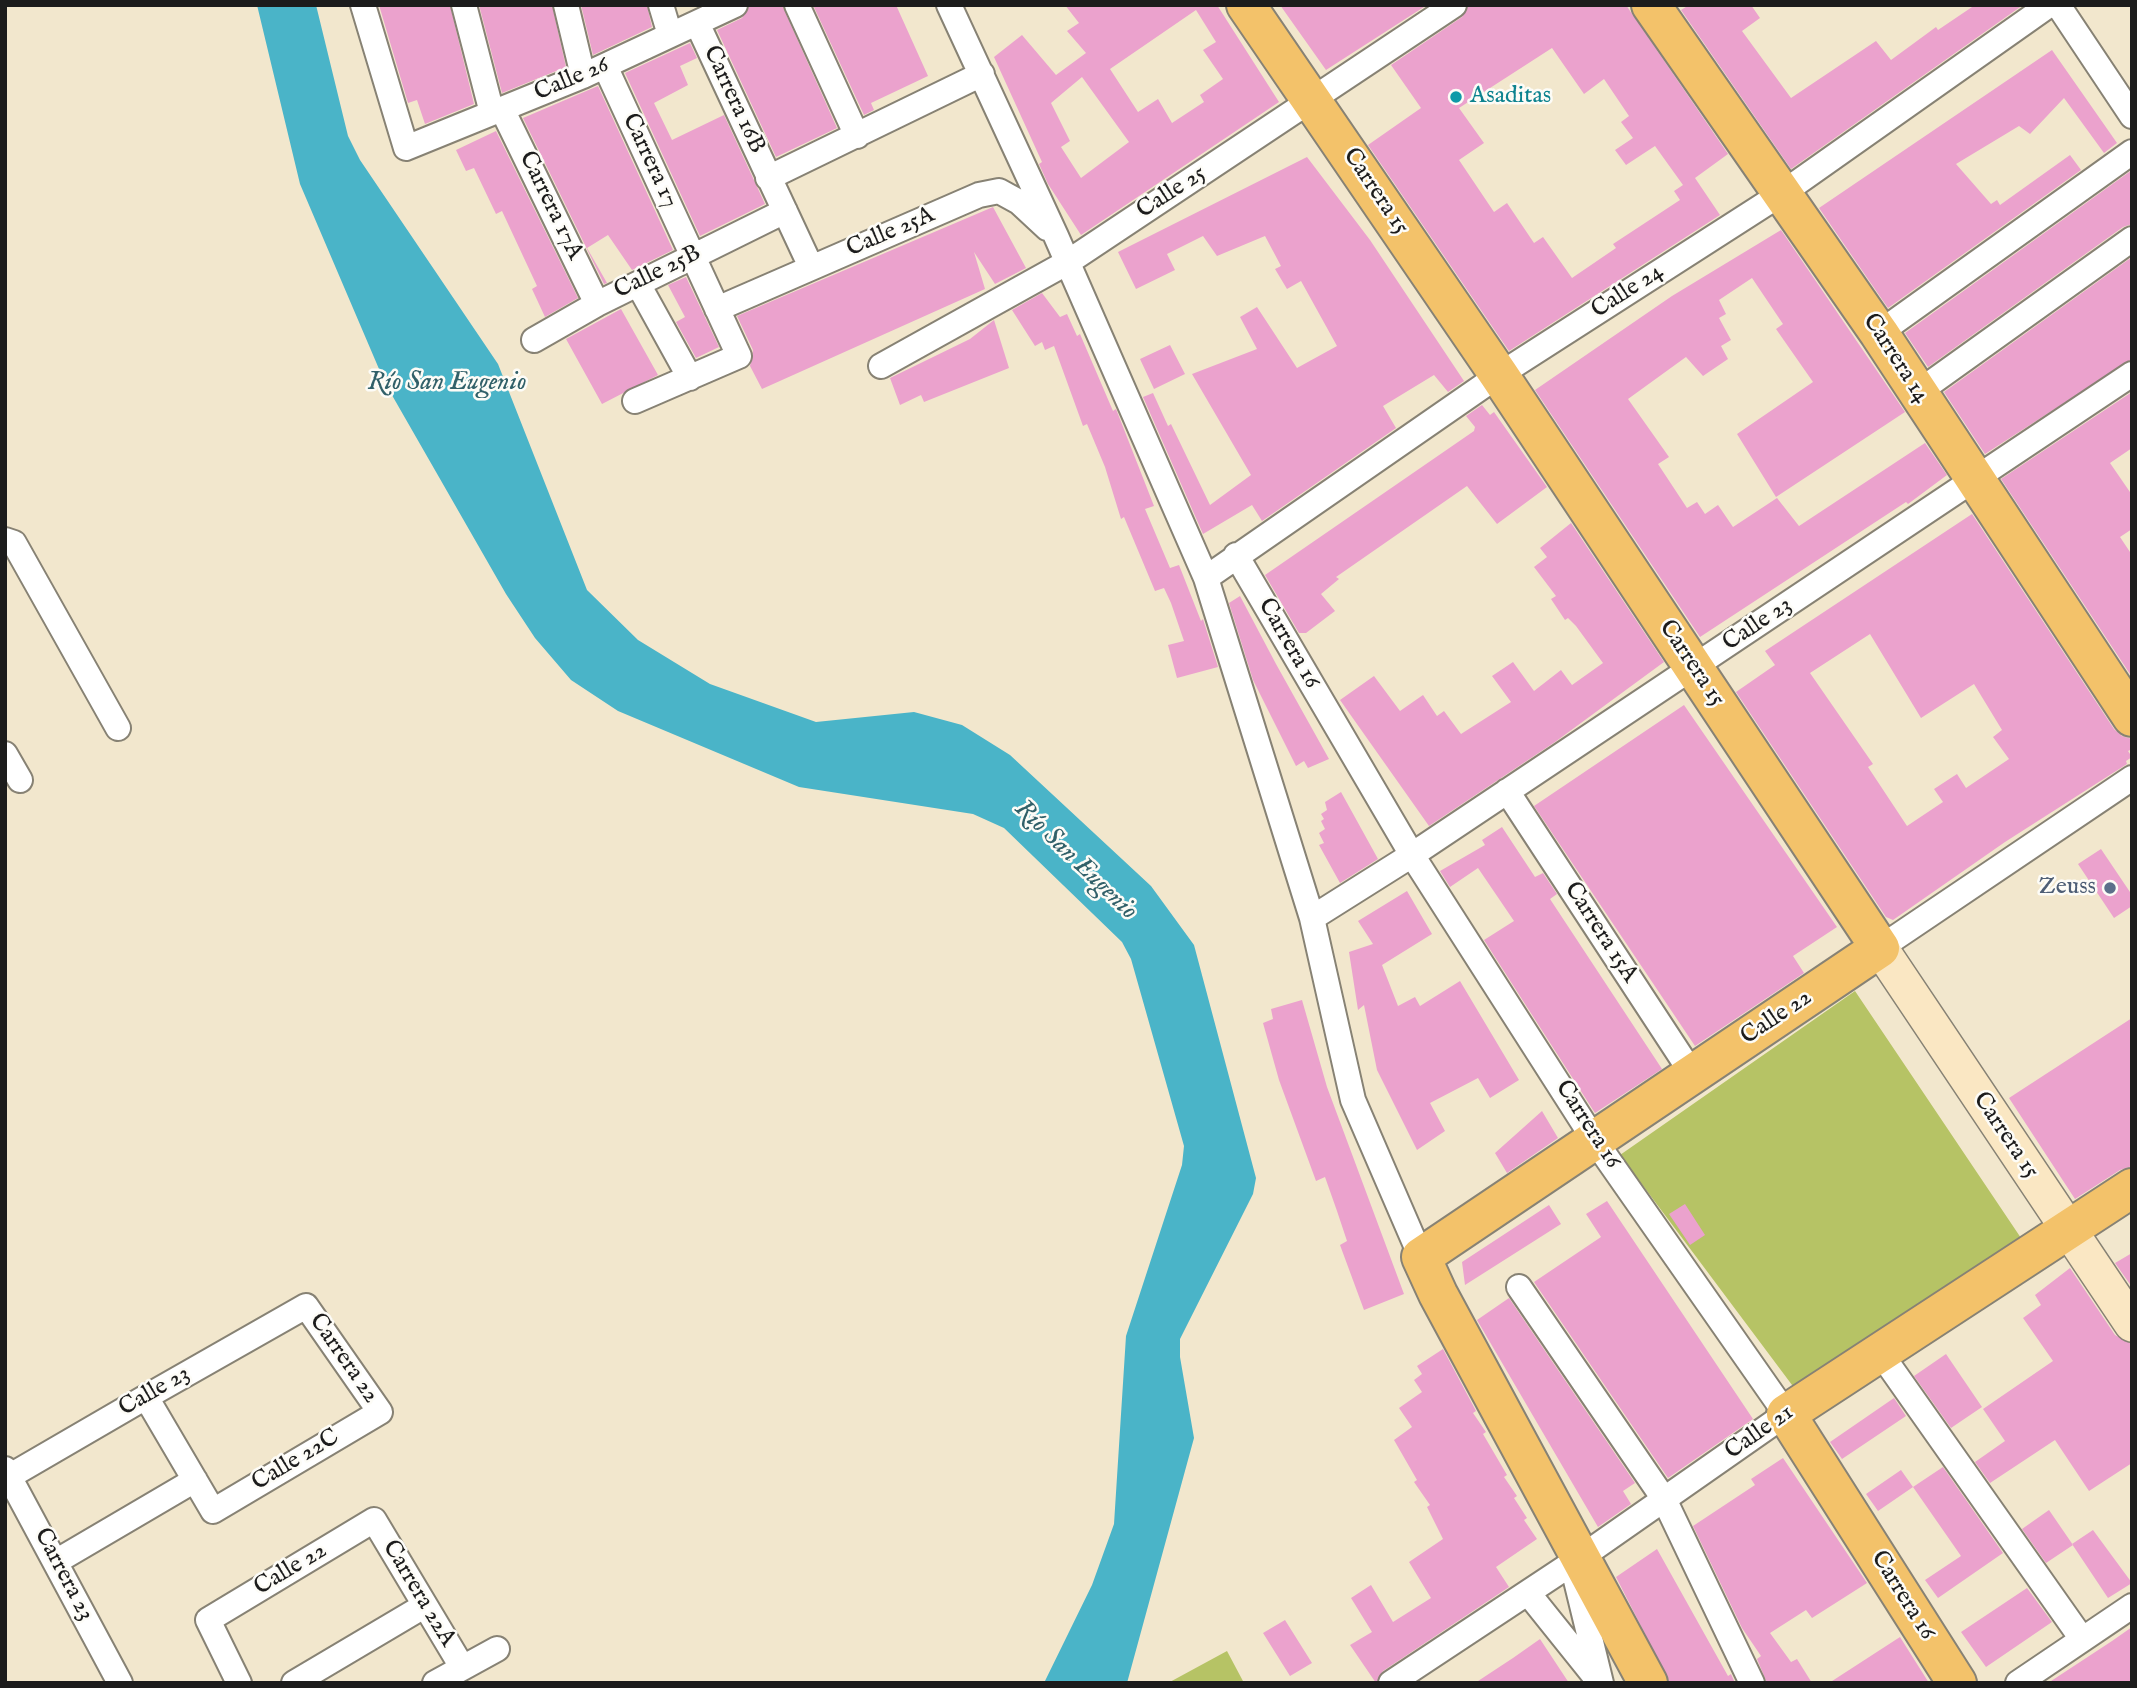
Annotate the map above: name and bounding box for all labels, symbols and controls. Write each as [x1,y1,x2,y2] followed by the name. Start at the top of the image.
[696,42,770,158] street label: Carrera 16B
[530,51,614,109] street label: Calle 26
[1470,83,1551,111] place label: Asaditas
[1448,89,1464,105] marker: Asaditas
[615,109,683,213] street label: Carrera 17
[1336,143,1414,241] street label: Carrera 15
[511,147,589,265] street label: Carrera 17A
[1132,160,1212,226] street label: Calle 25
[843,202,939,264] street label: Calle 25A
[610,240,706,306] street label: Calle 25B
[1587,258,1669,326] street label: Calle 24
[1855,309,1935,409] street label: Carrera 14
[368,368,526,400] water label: Río San Eugenio
[1718,592,1798,658] street label: Calle 23
[1251,594,1325,694] street label: Carrera 16
[1652,615,1730,713] street label: Carrera 15
[1007,795,1143,927] water label: Río San Eugenio
[2039,874,2096,902] place label: Zeuss
[1557,877,1643,989] street label: Carrera 15A
[2102,880,2118,896] marker: Zeuss
[1736,984,1818,1052] street label: Calle 22
[1548,1075,1626,1175] street label: Carrera 16
[1966,1087,2044,1185] street label: Carrera 15
[302,1309,384,1409] street label: Carrera 22
[114,1360,196,1424] street label: Calle 23
[1720,1399,1800,1467] street label: Calle 21
[247,1424,345,1498] street label: Calle 22C
[27,1524,99,1626] street label: Carrera 23
[375,1535,461,1653] street label: Carrera 22A
[250,1537,332,1603] street label: Calle 22
[1863,1546,1941,1646] street label: Carrera 16

